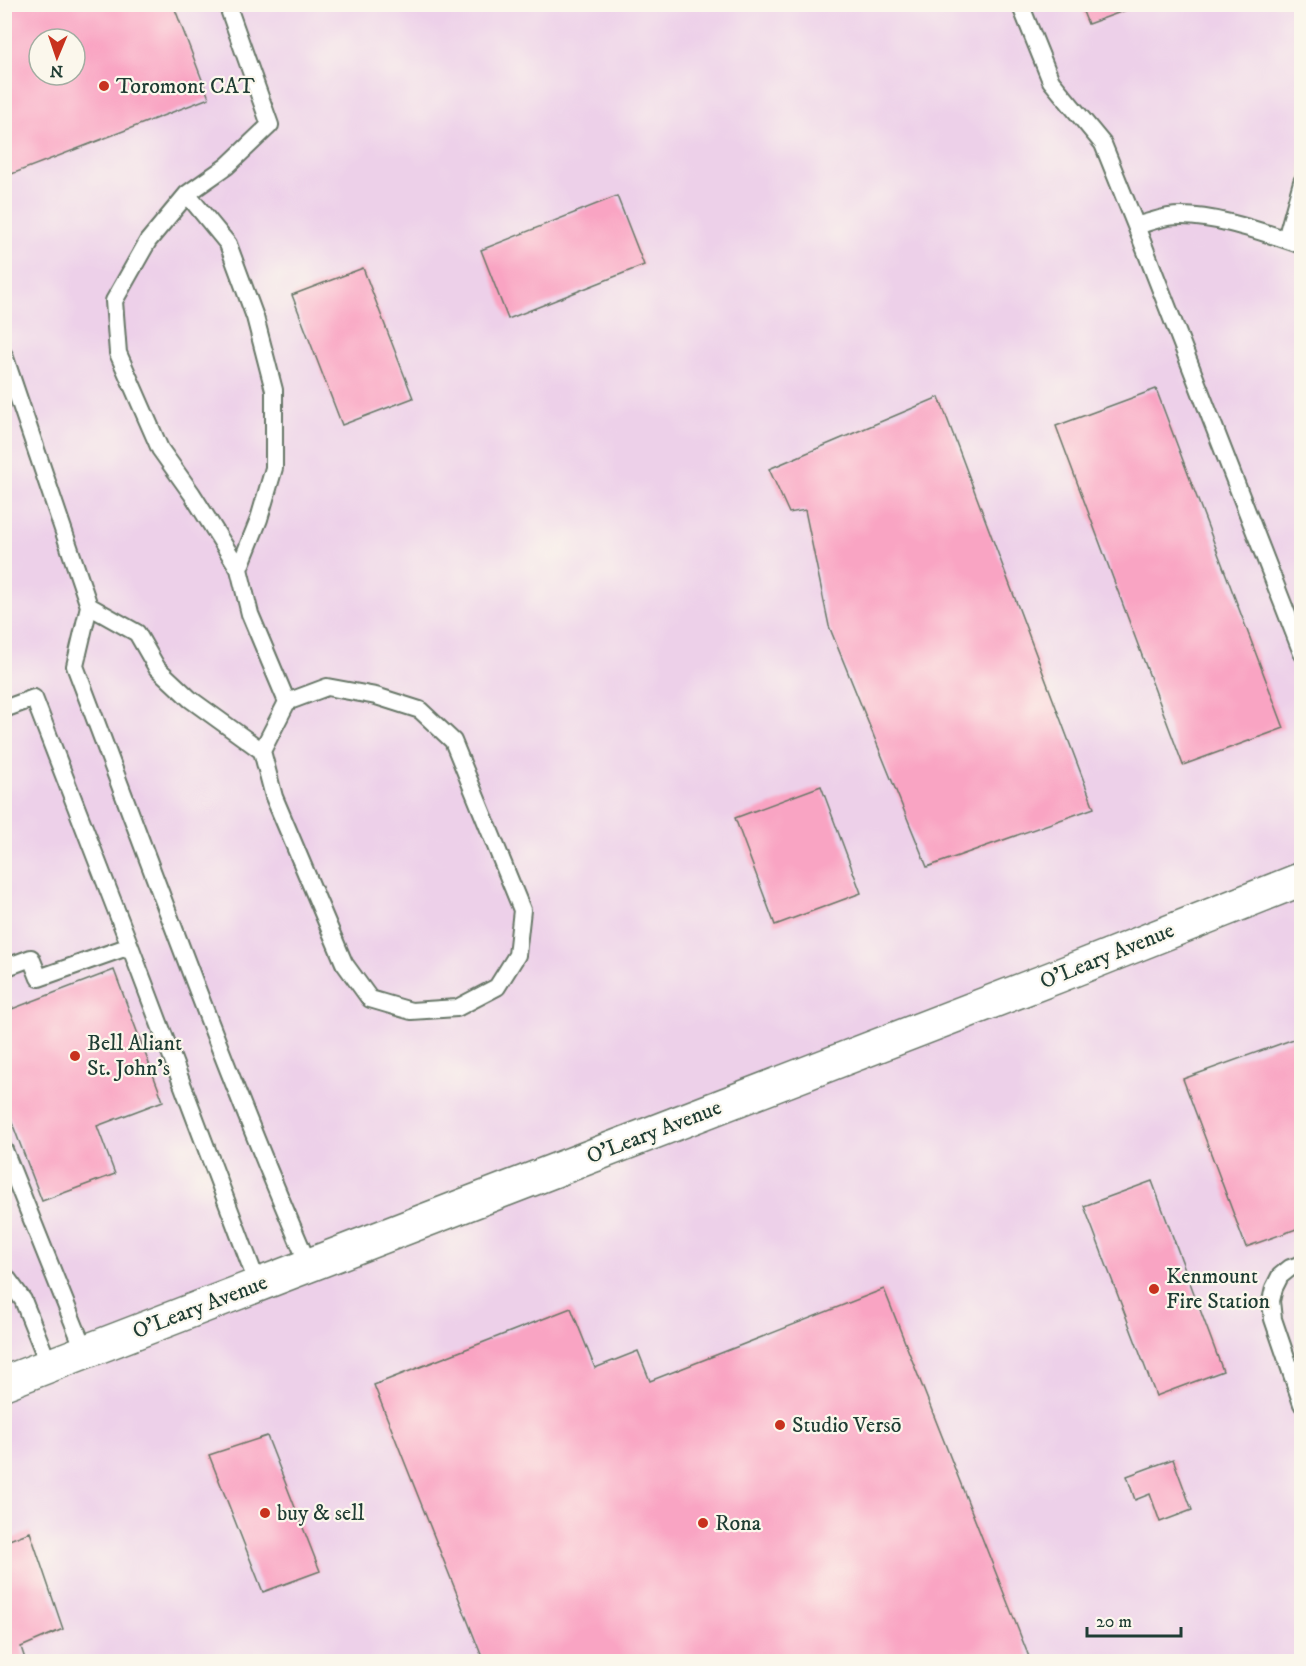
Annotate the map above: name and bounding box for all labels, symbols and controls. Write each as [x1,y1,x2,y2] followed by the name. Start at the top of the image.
[27,27,87,87] north arrow
[50,61,63,81] text: N
[116,73,255,100] place label: Toromont CAT
[97,79,111,93] marker: Toromont CAT
[1036,917,1178,995] street label: O'Leary Avenue
[87,1030,182,1082] place label: Bell Aliant St. John's
[68,1049,82,1063] marker: Bell Aliant St. John's
[583,1094,725,1170] street label: O'Leary Avenue
[1166,1263,1271,1315] place label: Kenmount Fire Station
[129,1269,271,1345] street label: O'Leary Avenue
[1147,1282,1161,1296] marker: Kenmount Fire Station
[792,1412,901,1439] place label: Studio Versō
[773,1418,787,1432] marker: Studio Versō
[277,1500,365,1527] place label: buy & sell
[258,1506,272,1520] marker: buy & sell
[715,1510,762,1537] place label: Rona
[696,1516,710,1530] marker: Rona
[1087,1600,1182,1638] scale bar
[1096,1611,1132,1633] text: 20 m

